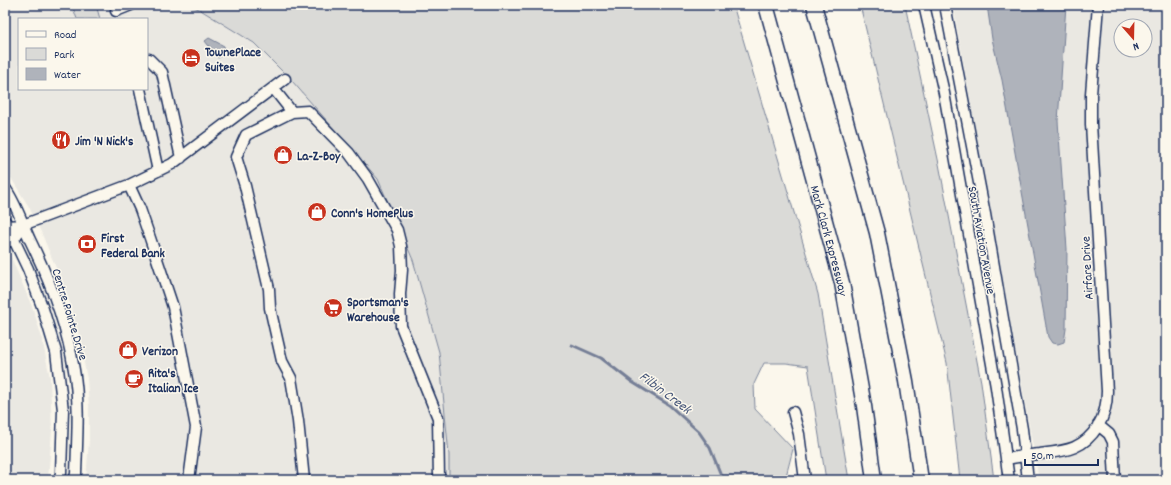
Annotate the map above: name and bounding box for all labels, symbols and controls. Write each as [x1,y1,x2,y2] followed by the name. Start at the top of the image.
[18,18,148,90] legend
[1113,18,1153,58] north arrow
[54,27,76,44] text: Road
[1130,37,1141,54] text: N
[205,44,261,78] place label: TownePlace Suites
[54,47,75,64] text: Park
[180,47,202,69] hotel icon: TownePlace Suites
[54,67,81,84] text: Water
[50,129,72,151] restaurant icon: Jim 'N Nick's
[75,133,134,152] place label: Jim 'N Nick's
[272,144,294,166] shop icon: La-Z-Boy
[297,148,341,167] place label: La-Z-Boy
[804,184,851,298] street label: Mark Clark Expressway
[962,185,999,296] street label: South Aviation Avenue
[306,201,328,223] shop icon: Conn's HomePlus
[331,205,414,224] place label: Conn's HomePlus
[101,230,166,264] place label: First Federal Bank
[76,233,98,255] bank icon: First Federal Bank
[1077,235,1100,300] street label: Airfare Drive
[46,266,92,363] street label: Centre Pointe Drive
[347,294,409,328] place label: Sportsman's Warehouse
[322,297,344,319] supermarket icon: Sportsman's Warehouse
[117,339,139,361] shop icon: Verizon
[142,343,178,362] place label: Verizon
[148,365,199,399] place label: Rita's Italian Ice
[635,367,696,421] water label: Filbin Creek
[123,368,145,390] cafe icon: Rita's Italian Ice
[1025,441,1098,467] scale bar
[1031,448,1054,465] text: 50 m

